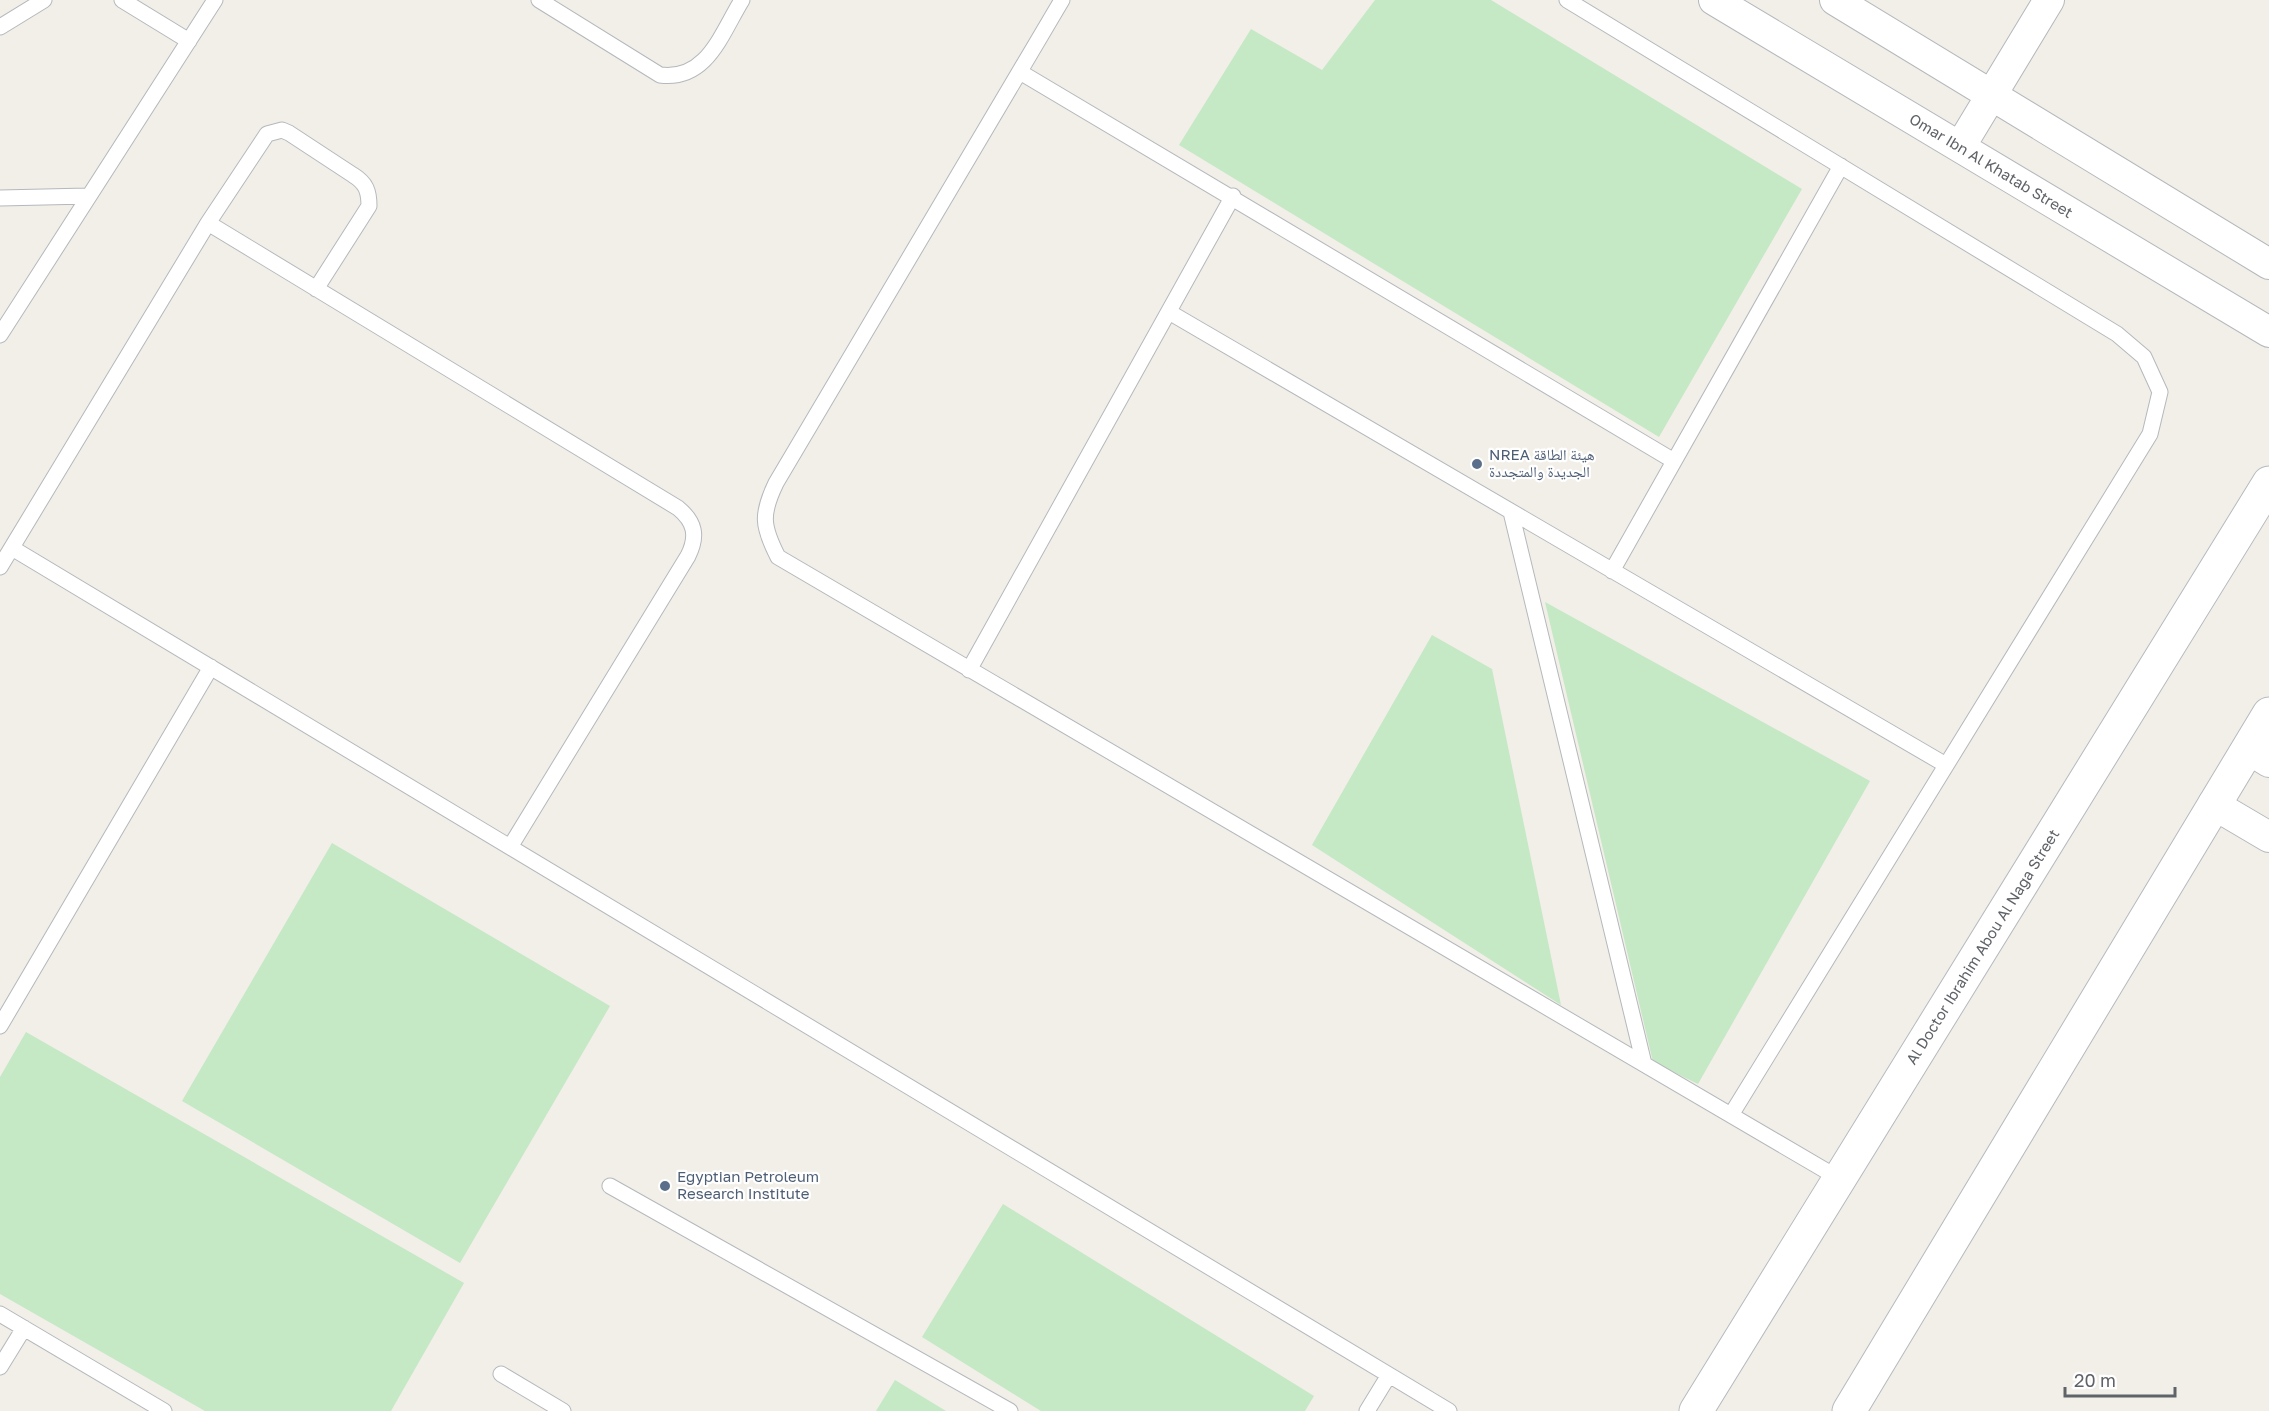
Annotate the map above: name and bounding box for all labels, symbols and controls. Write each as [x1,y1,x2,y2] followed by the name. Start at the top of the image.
[1907,109,2076,221] street label: Omar Ibn Al Khatab Street
[1489,445,1595,481] place label: NREA هيئة الطاقة الجديدة والمتجددة
[1470,457,1484,471] marker: NREA هيئة الطاقة الجديدة والمتجددة
[1902,825,2062,1067] street label: Al Doctor Ibrahim Abou Al Naga Street
[677,1167,819,1202] place label: Egyptian Petroleum Research Institute
[658,1179,672,1193] marker: Egyptian Petroleum Research Institute
[2065,1360,2174,1398] scale bar
[2074,1369,2116,1391] text: 20 m

